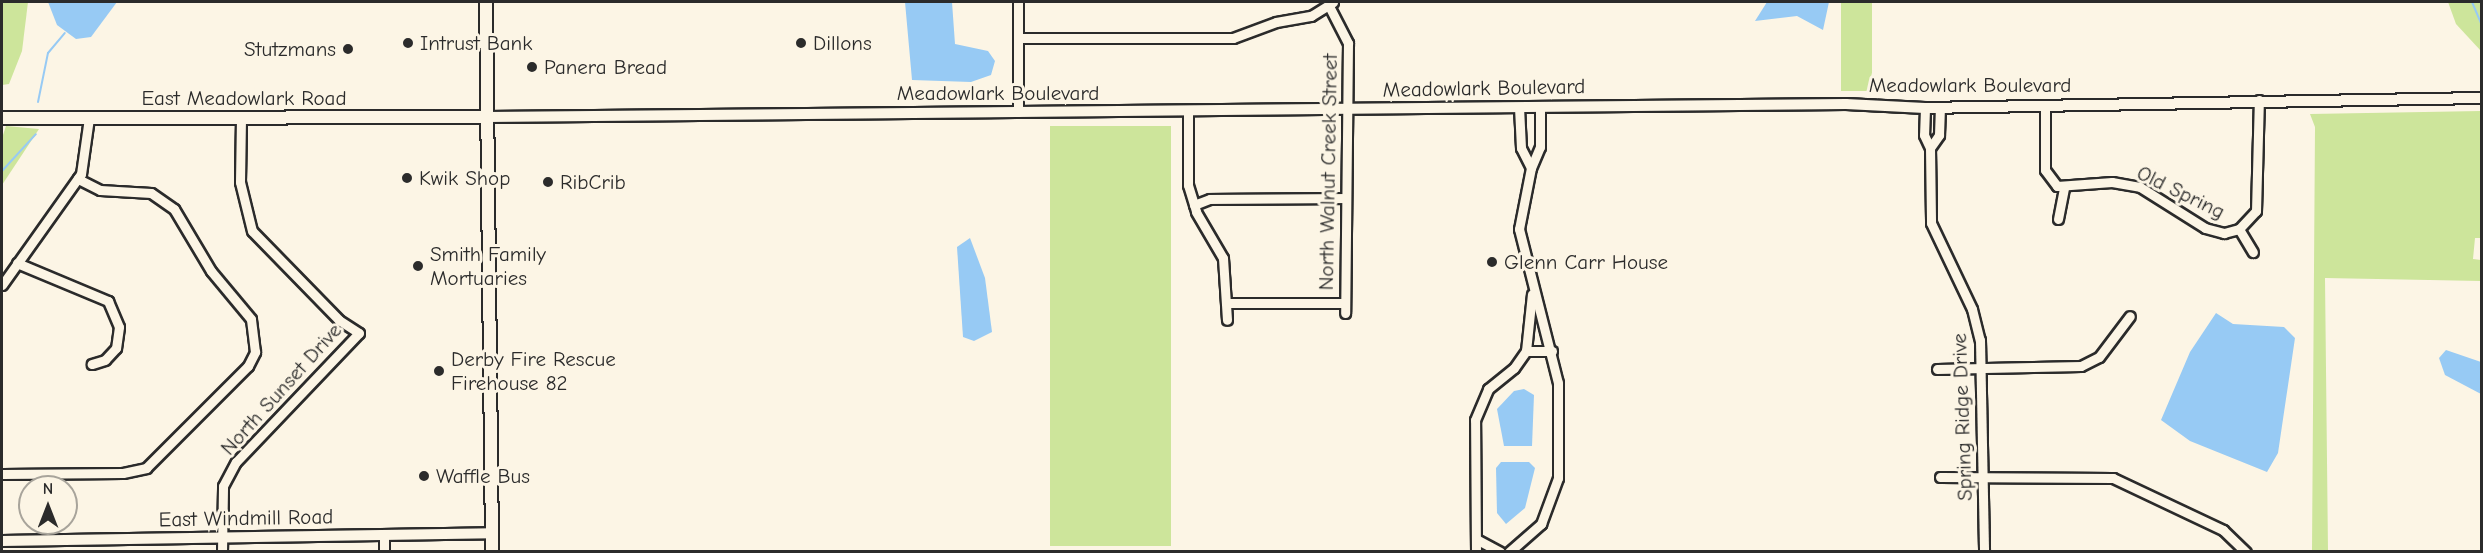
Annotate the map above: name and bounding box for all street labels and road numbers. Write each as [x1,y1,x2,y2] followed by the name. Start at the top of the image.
[1313,53,1343,291] street label: North Walnut Creek Street
[1869,72,2071,98] street label: Meadowlark Boulevard
[1383,74,1585,102] street label: Meadowlark Boulevard
[897,80,1099,106] street label: Meadowlark Boulevard
[141,85,347,111] street label: East Meadowlark Road
[2133,160,2229,224] street label: Old Spring
[215,318,347,460] street label: North Sunset Drive
[1946,333,1978,501] street label: Spring Ridge Drive
[158,504,334,532] street label: East Windmill Road

